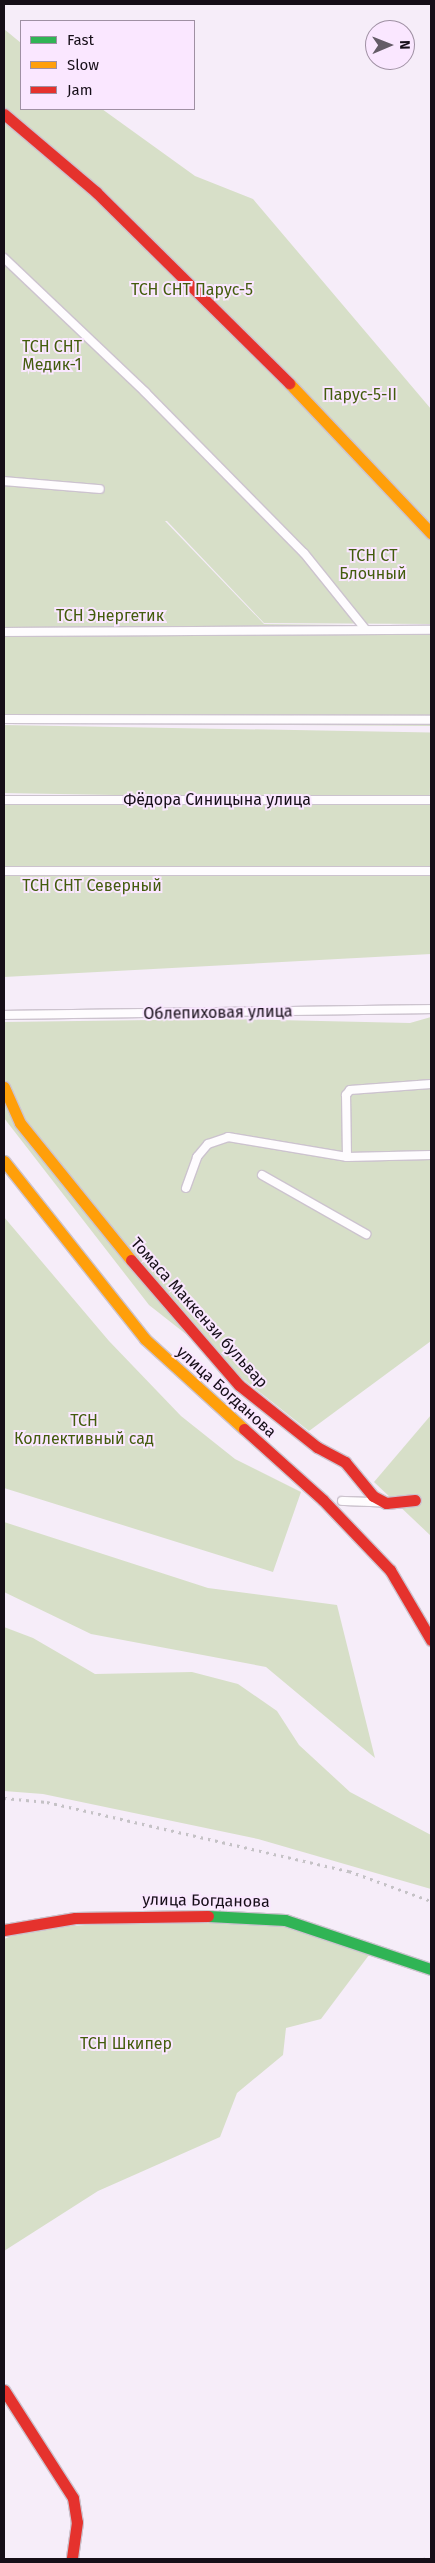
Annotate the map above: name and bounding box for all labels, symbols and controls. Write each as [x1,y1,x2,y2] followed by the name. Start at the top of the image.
[20,20,195,110] legend
[365,20,415,70] north arrow
[67,31,94,49] text: Fast
[396,40,413,50] text: N
[67,56,99,74] text: Slow
[67,81,93,99] text: Jam
[131,280,253,300] park label: ТСН СНТ Парус-5
[22,337,82,375] park label: ТСН СНТ Медик-1
[323,385,397,405] park label: Парус-5-II
[339,546,407,584] park label: ТСН СТ Блочный
[56,606,164,626] park label: ТСН Энергетик
[123,790,311,810] street label: Фёдора Синицына улица
[22,876,162,896] park label: ТСН СНТ Северный
[143,1002,293,1024] street label: Облепиховая улица
[126,1234,272,1392] street label: Томаса Маккензи бульвар
[172,1342,280,1442] street label: улица Богданова
[14,1411,154,1449] park label: ТСН Коллективный сад
[142,1890,270,1912] street label: улица Богданова
[80,2034,172,2054] park label: ТСН Шкипер

